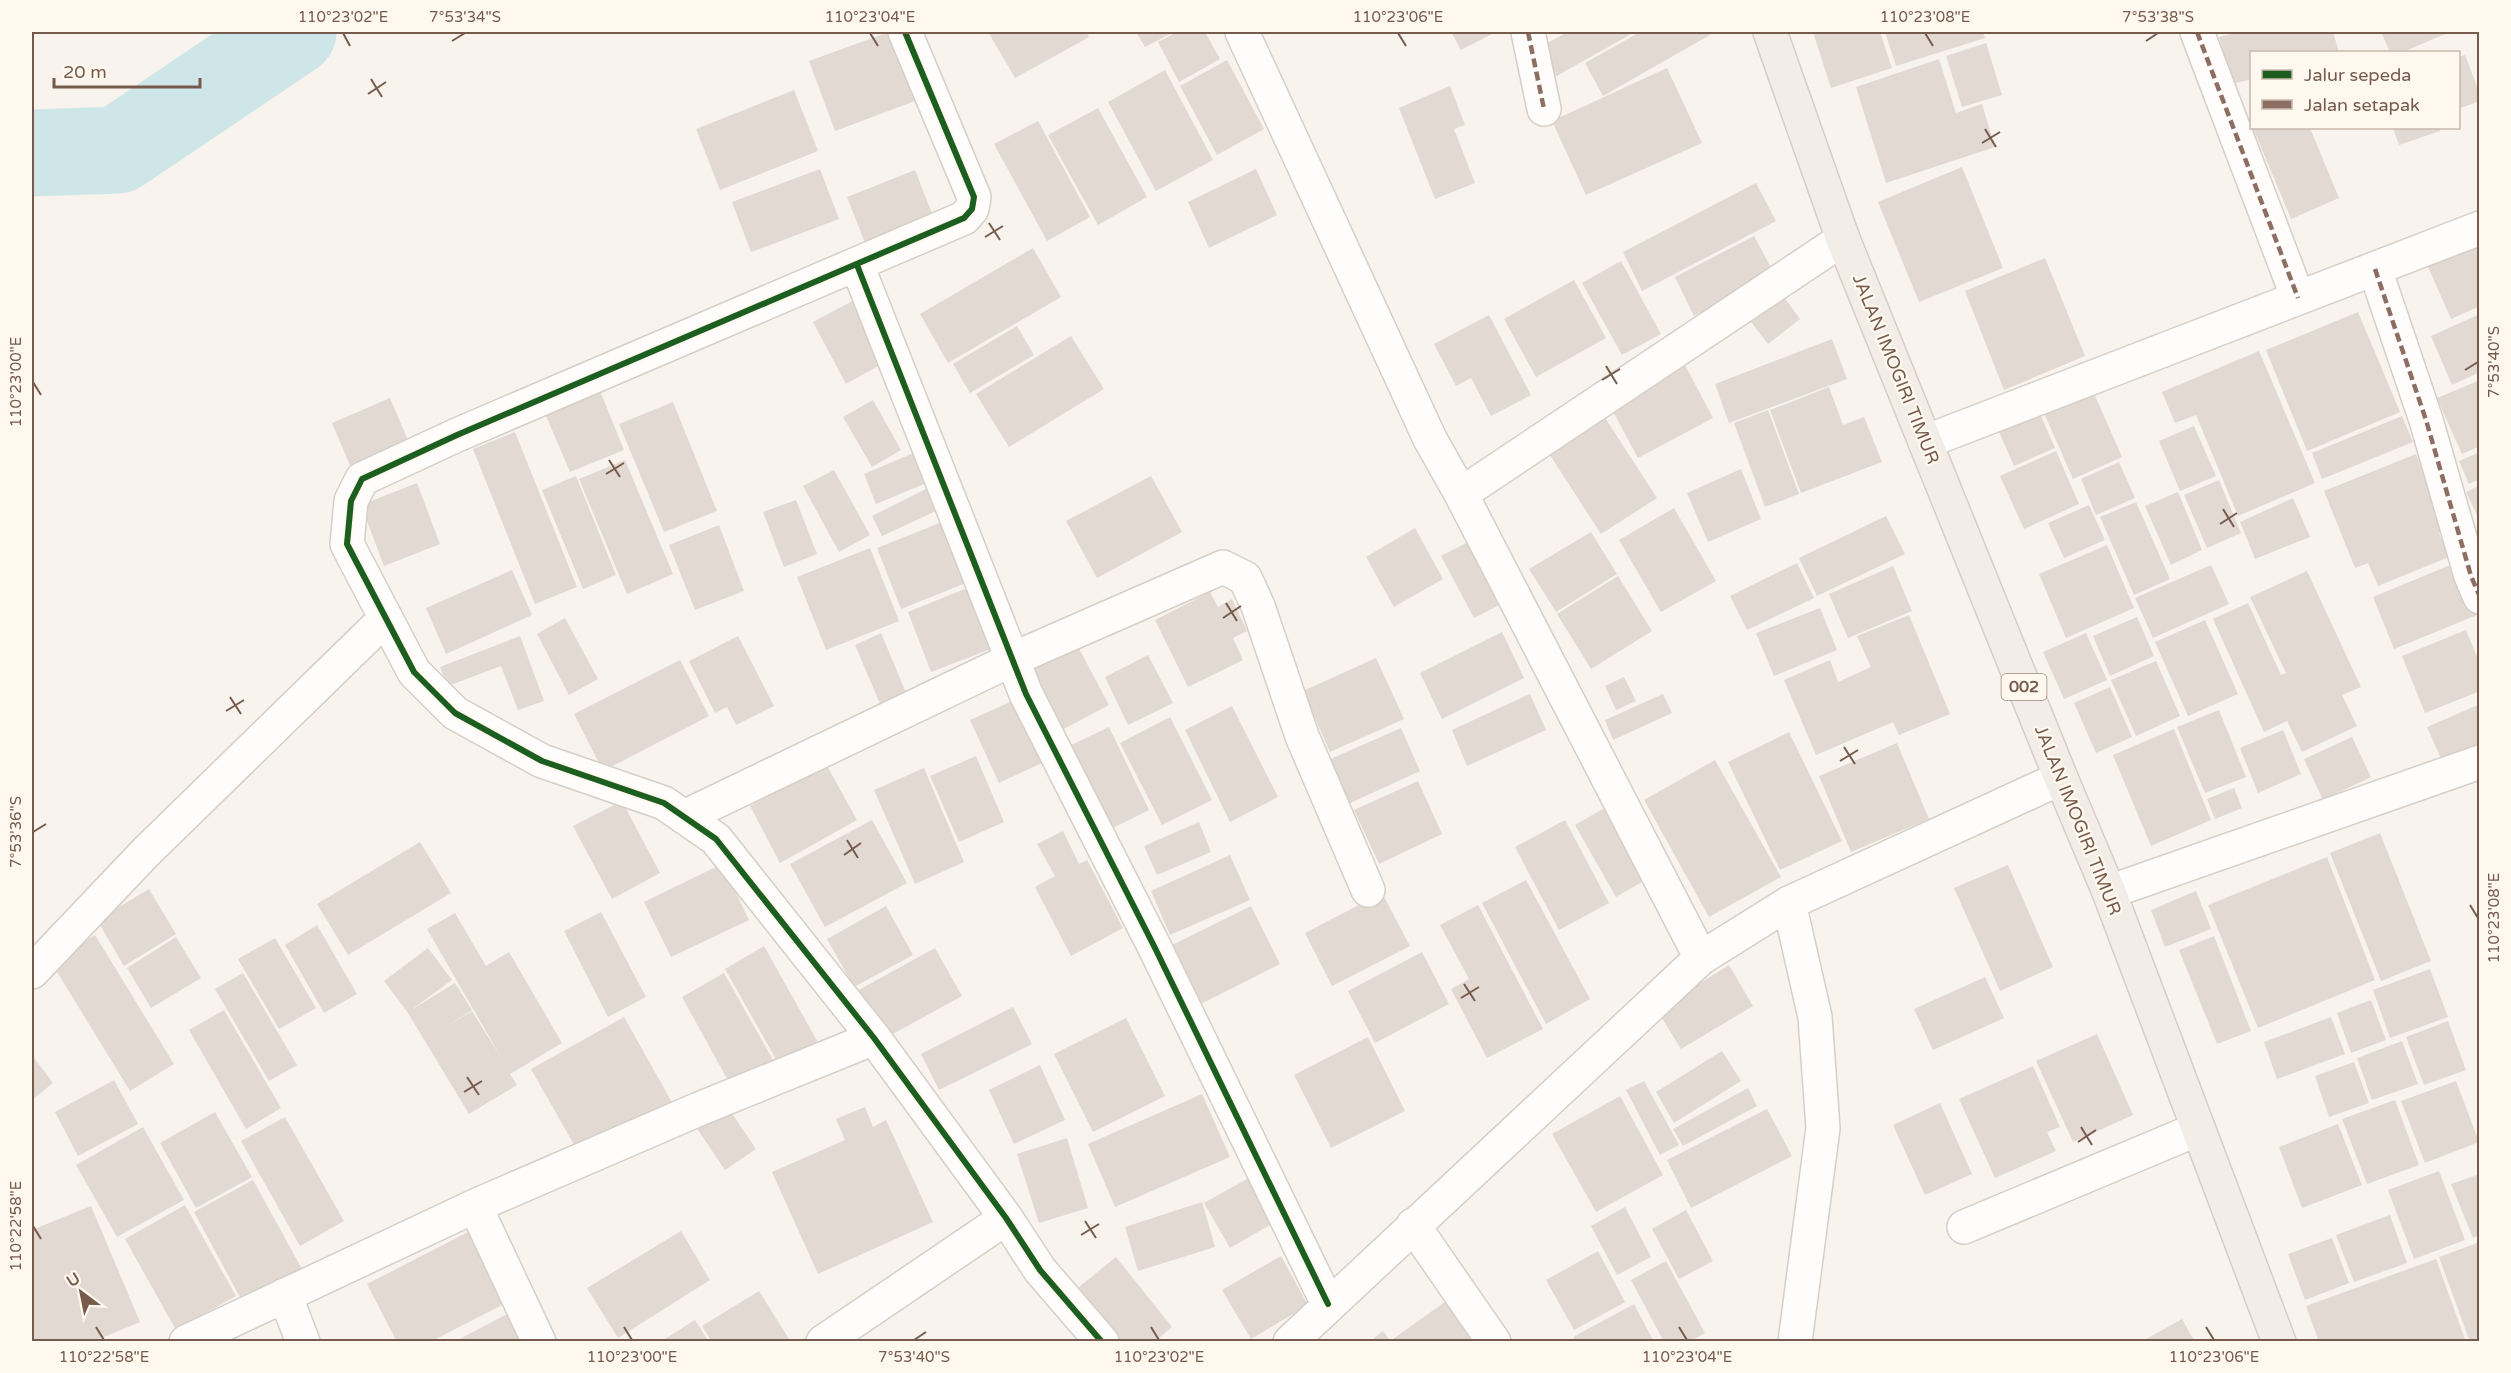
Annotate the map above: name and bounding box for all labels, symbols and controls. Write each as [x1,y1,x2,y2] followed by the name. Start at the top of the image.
[298,8,388,26] text: 110°23'02"E
[429,8,501,26] text: 7°53'34"S
[825,8,915,26] text: 110°23'04"E
[1353,8,1443,26] text: 110°23'06"E
[1880,8,1970,26] text: 110°23'08"E
[2122,8,2194,26] text: 7°53'38"S
[54,51,200,89] scale bar
[2250,51,2460,129] legend
[63,61,107,83] text: 20 m
[2304,64,2411,86] text: Jalur sepeda
[2304,94,2420,116] text: Jalan setapak
[1848,271,1944,467] street label: JALAN IMOGIRI TIMUR
[2485,326,2503,398] text: 7°53'40"S
[7,337,25,427] text: 110°23'00"E
[2002,674,2046,700] road number: 002
[2030,722,2126,918] street label: JALAN IMOGIRI TIMUR
[7,796,25,868] text: 7°53'36"S
[2485,873,2503,963] text: 110°23'08"E
[7,1181,25,1271] text: 110°22'58"E
[51,1262,111,1322] north arrow
[63,1268,84,1292] text: U
[59,1348,149,1366] text: 110°22'58"E
[587,1348,677,1366] text: 110°23'00"E
[878,1348,950,1366] text: 7°53'40"S
[1114,1348,1204,1366] text: 110°23'02"E
[1642,1348,1732,1366] text: 110°23'04"E
[2169,1348,2259,1366] text: 110°23'06"E

